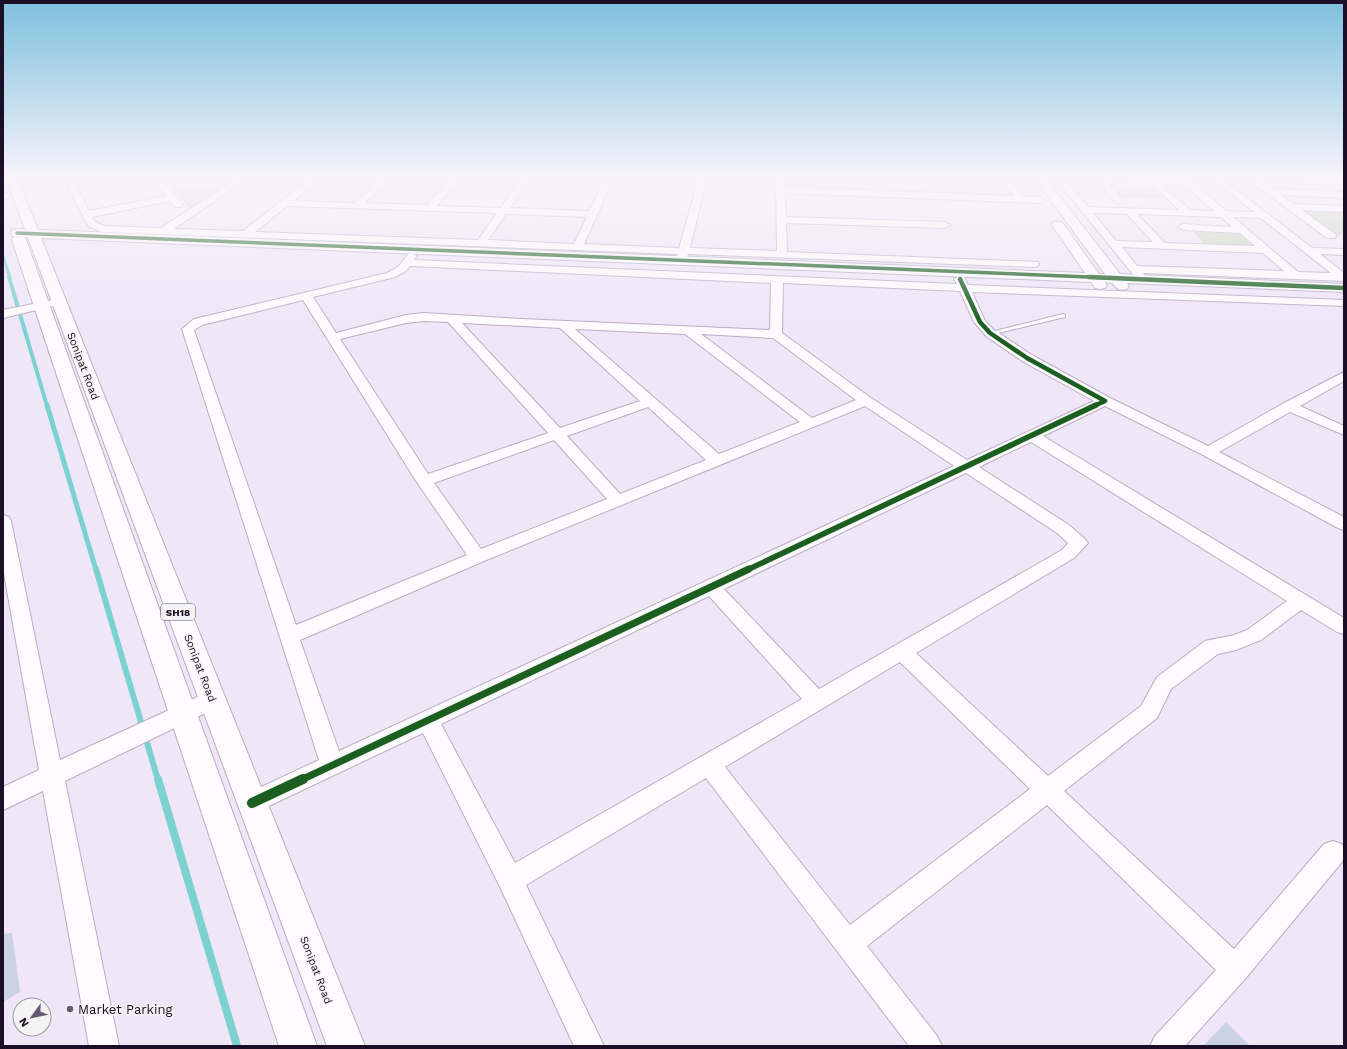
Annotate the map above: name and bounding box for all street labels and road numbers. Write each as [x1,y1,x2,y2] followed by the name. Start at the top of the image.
[64,330,102,402] street label: Sonipat Road
[161,604,195,620] road number: SH18
[181,632,219,704] street label: Sonipat Road
[297,934,335,1006] street label: Sonipat Road

